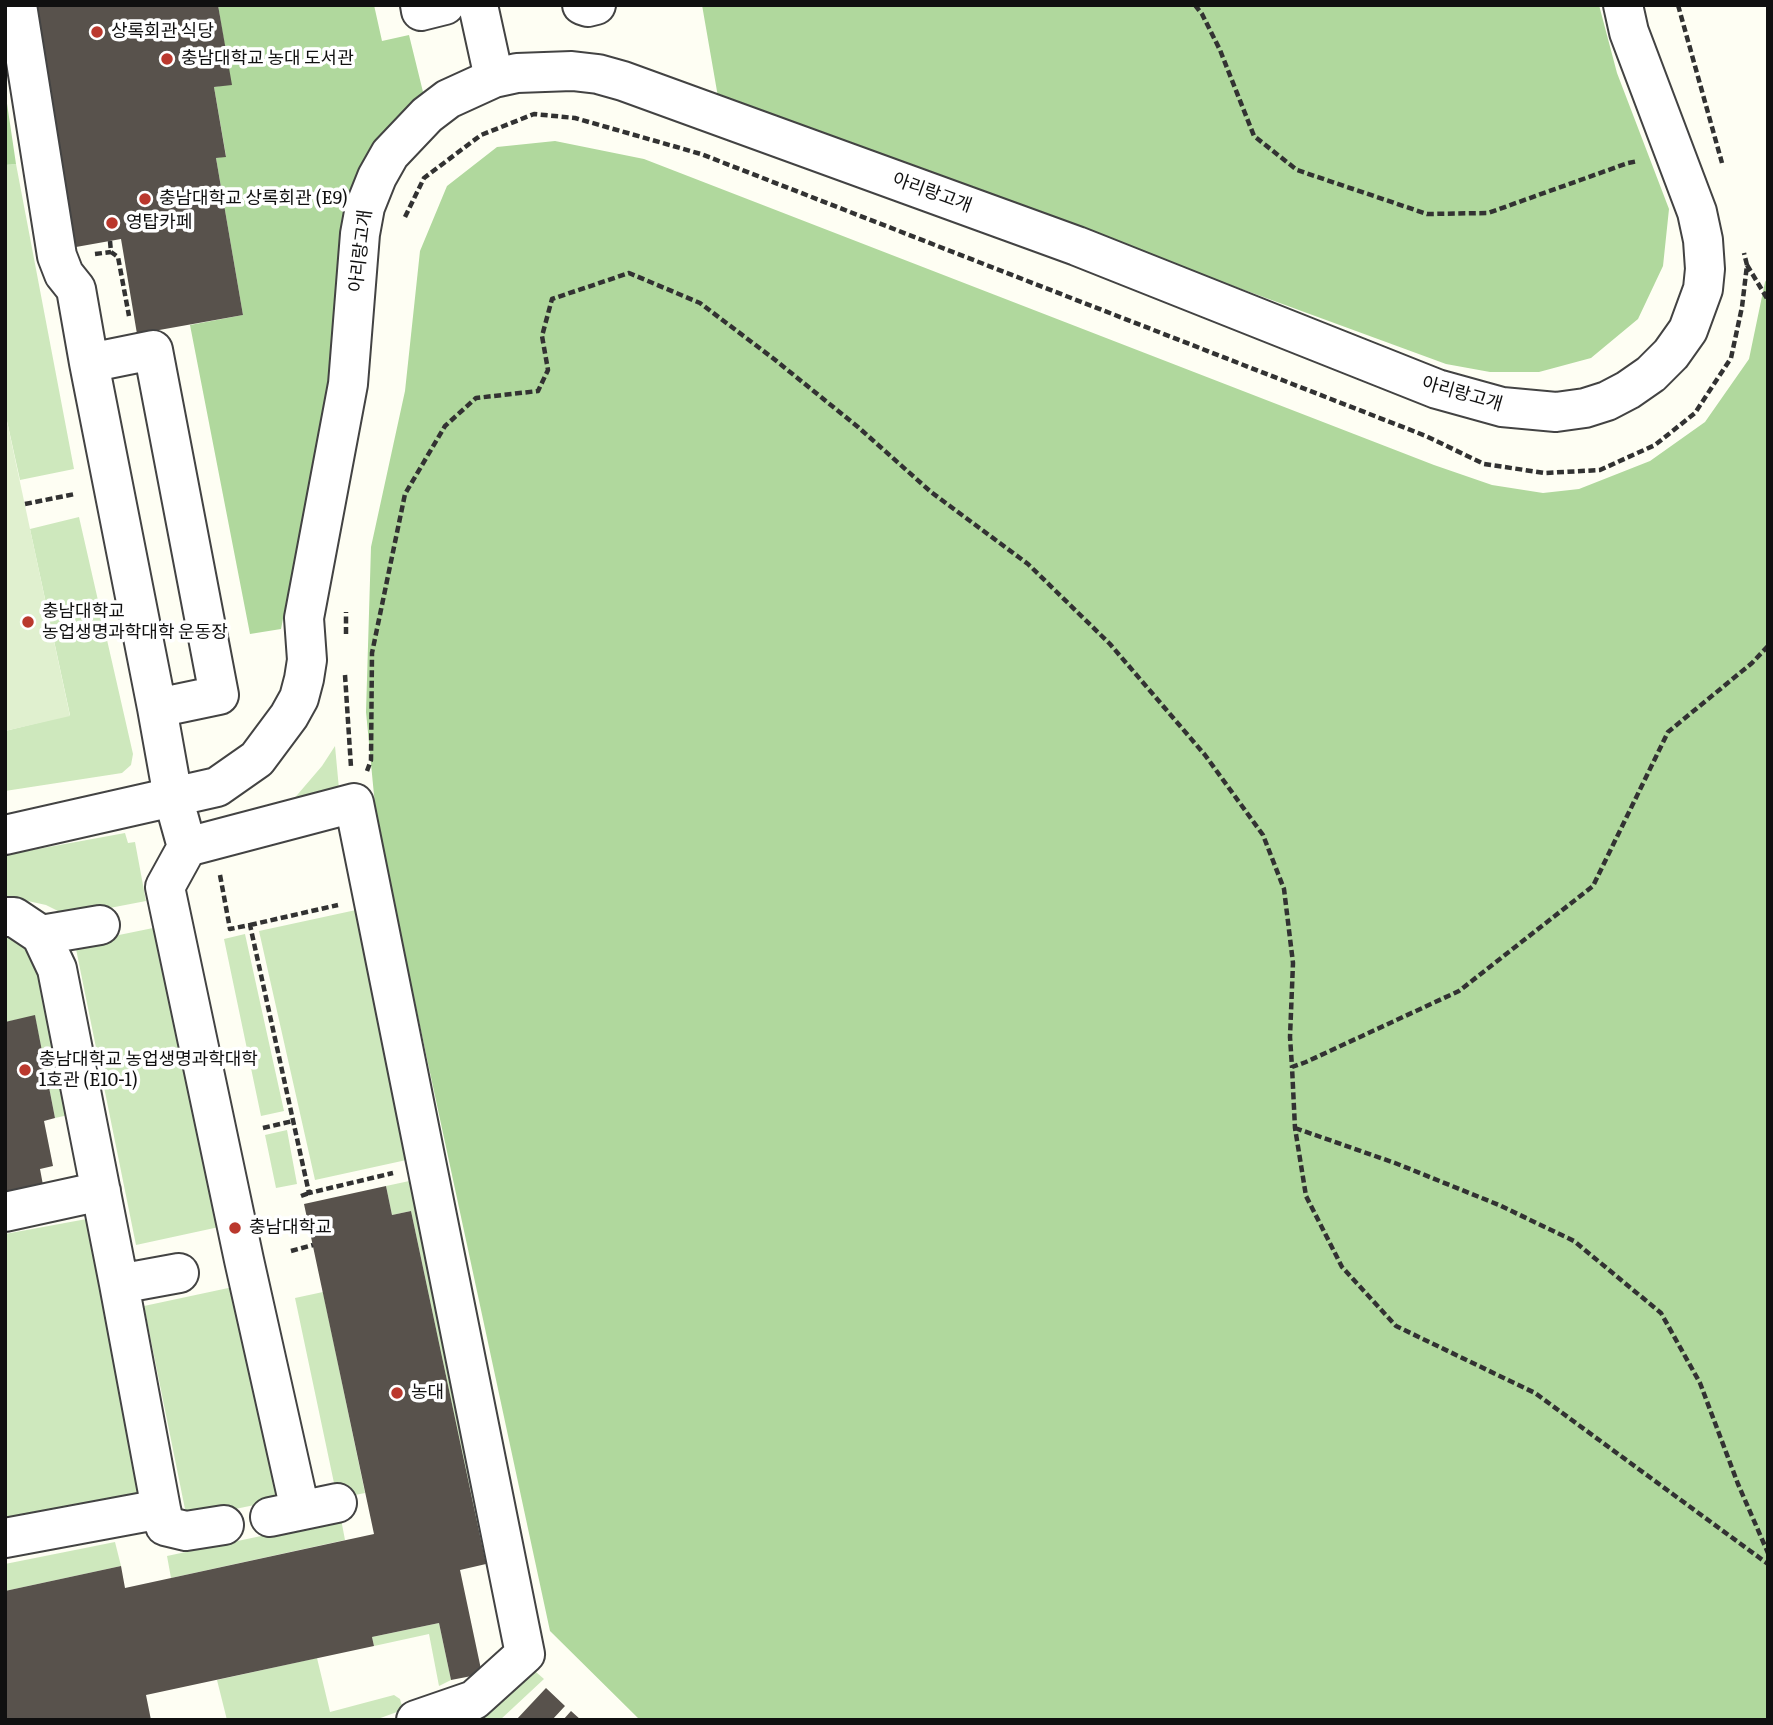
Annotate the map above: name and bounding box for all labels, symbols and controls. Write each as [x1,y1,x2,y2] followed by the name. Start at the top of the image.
[111,21,214,43] place label: 상록회관 식당
[89,24,105,40] marker: 상록회관 식당
[181,48,354,70] place label: 충남대학교 농대 도서관
[159,51,175,67] marker: 충남대학교 농대 도서관
[889,169,975,217] street label: 아리랑고개
[159,188,348,210] place label: 충남대학교 상록회관 (E9)
[137,191,153,207] marker: 충남대학교 상록회관 (E9)
[345,209,377,293] street label: 아리랑고개
[126,212,192,234] place label: 영탑카페
[104,215,120,231] marker: 영탑카페
[1419,372,1505,416] street label: 아리랑고개
[42,601,228,644] place label: 충남대학교 농업생명과학대학 운동장
[20,614,36,630] marker: 충남대학교 농업생명과학대학 운동장
[39,1049,258,1092] place label: 충남대학교 농업생명과학대학 1호관 (E10-1)
[17,1062,33,1078] marker: 충남대학교 농업생명과학대학 1호관 (E10-1)
[249,1217,332,1239] place label: 충남대학교
[227,1220,243,1236] marker: 충남대학교
[411,1382,444,1404] place label: 농대
[389,1385,405,1401] marker: 농대

